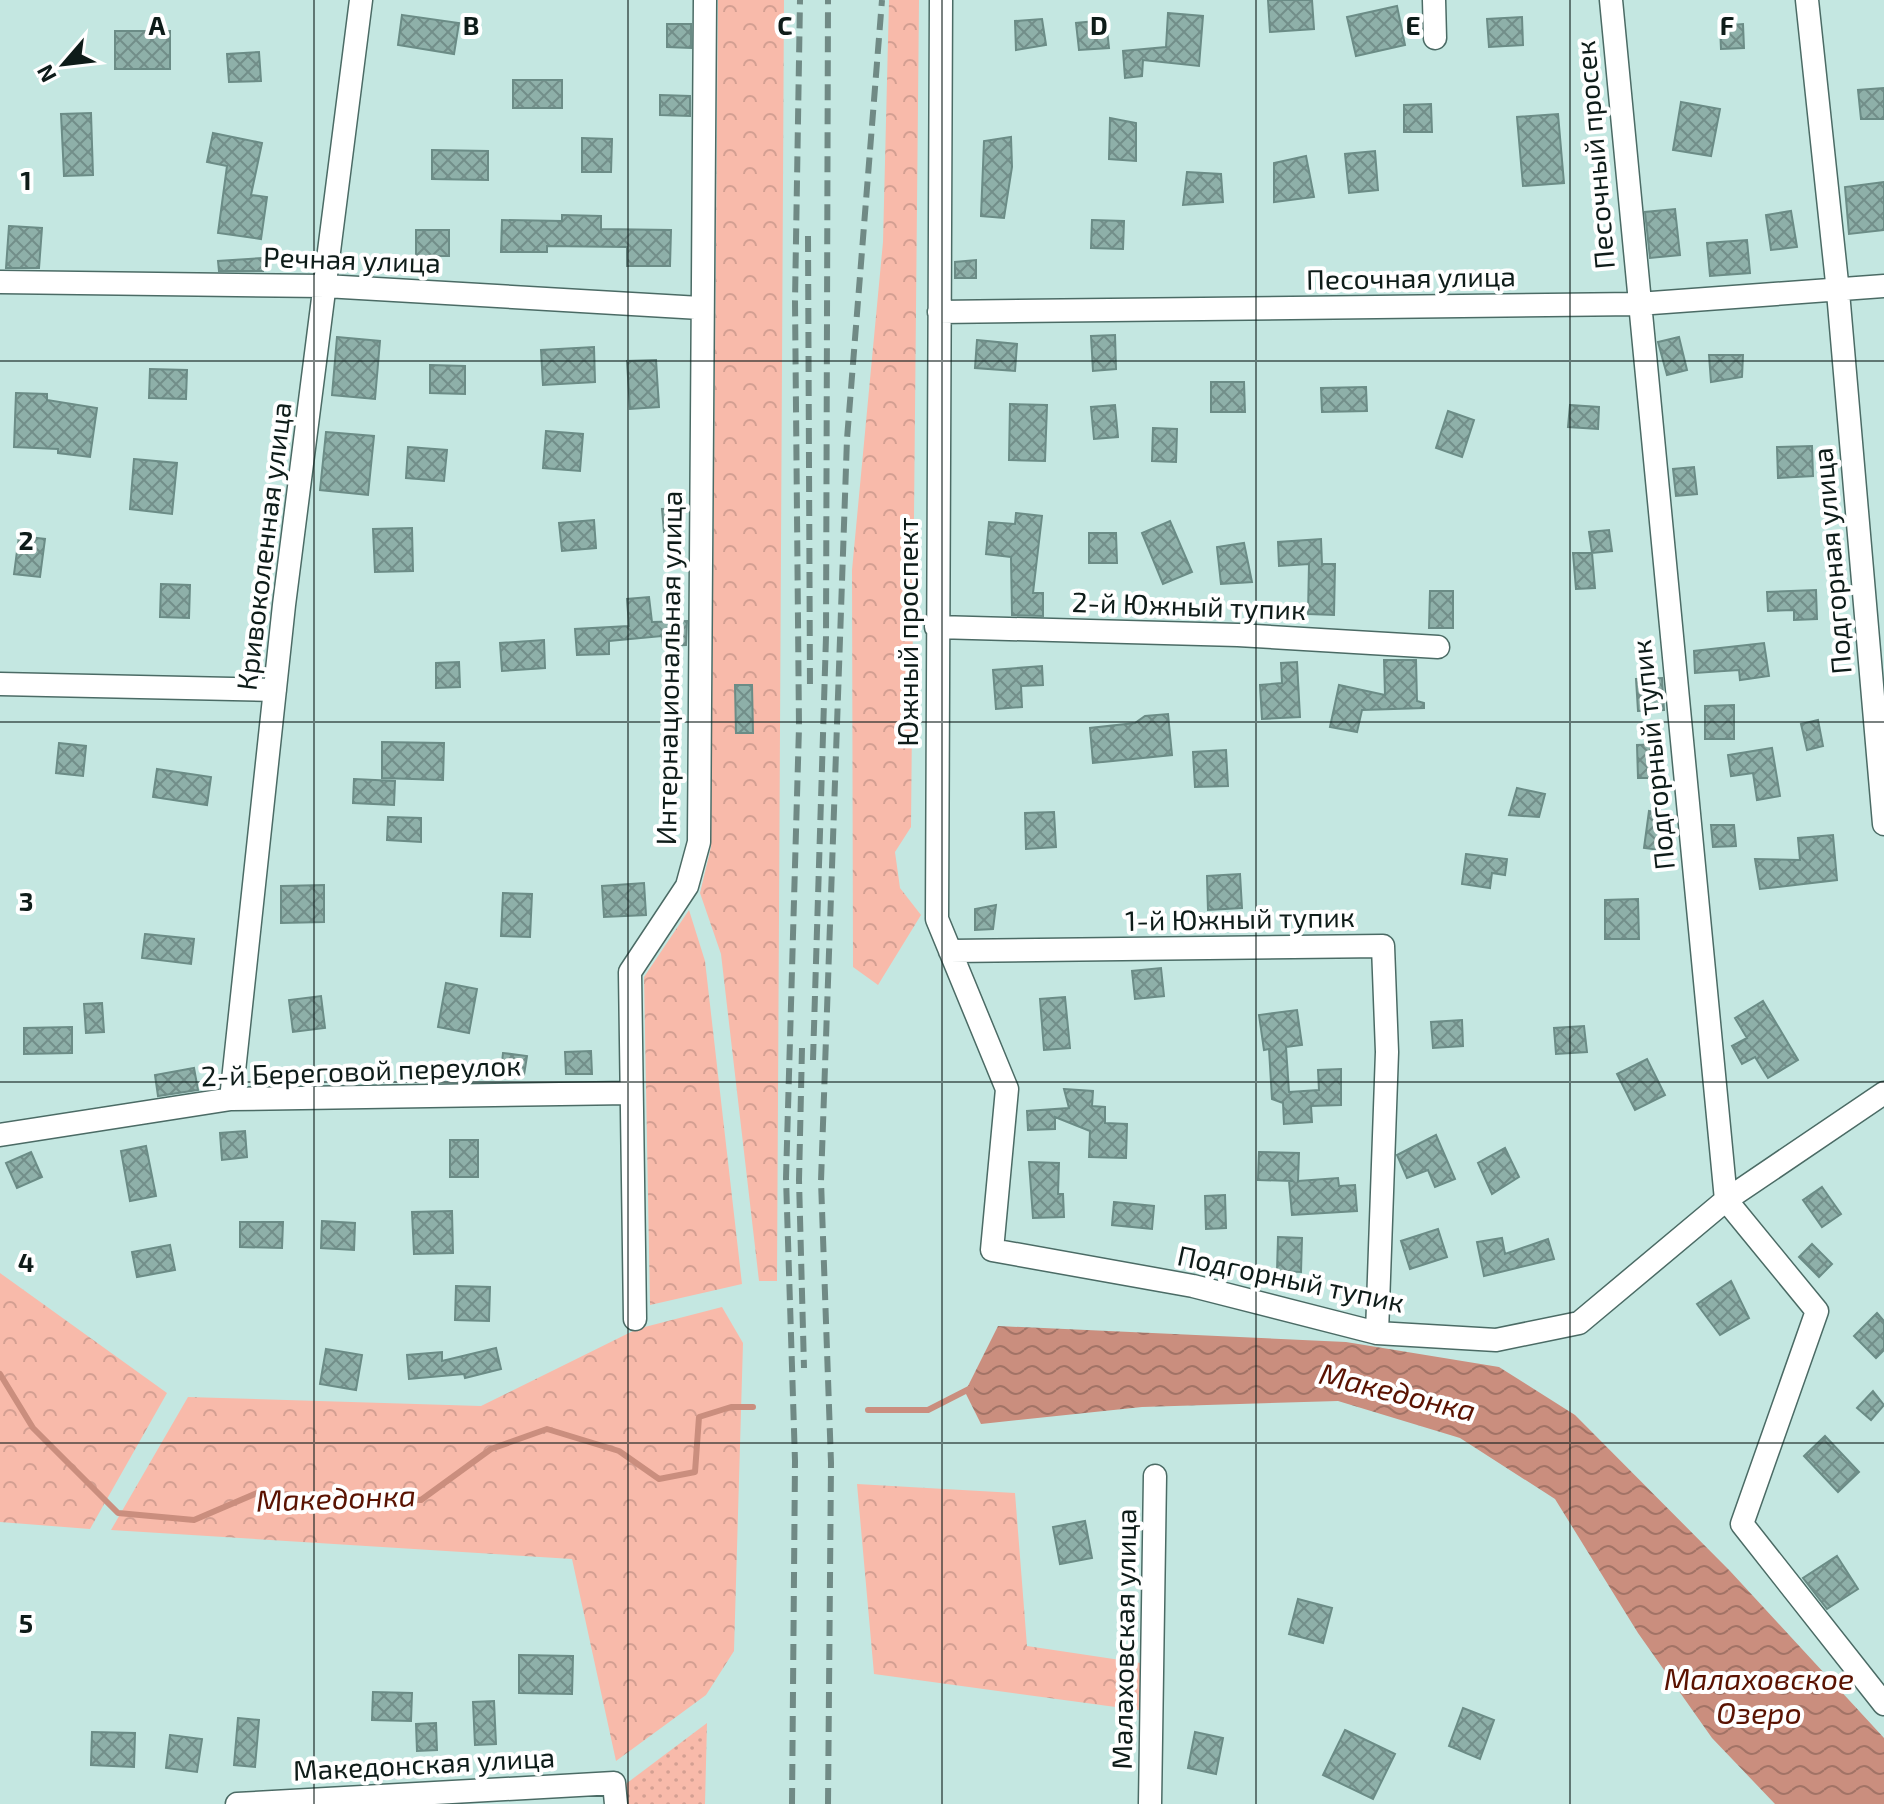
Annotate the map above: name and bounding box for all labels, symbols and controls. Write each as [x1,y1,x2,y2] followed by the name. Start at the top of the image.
[149,9,166,40] text: A
[463,9,479,40] text: B
[777,9,793,40] text: C
[1090,9,1108,40] text: D
[1405,9,1421,40] text: E
[1720,9,1734,40] text: F
[24,24,104,104] north arrow
[1567,39,1621,271] street label: Песочный просек
[30,61,61,87] text: N
[20,164,32,195] text: 1
[263,239,441,279] street label: Речная улица
[1306,258,1516,296] street label: Песочная улица
[228,400,298,692] street label: Кривоколенная улица
[1804,446,1858,676] street label: Подгорная улица
[648,490,688,846] street label: Интернациональная улица
[890,517,924,747] street label: Южный проспект
[18,524,34,555] text: 2
[1071,584,1307,626] street label: 2-й Южный тупик
[1623,638,1681,872] street label: Подгорный тупик
[19,885,33,916] text: 3
[1125,899,1355,937] street label: 1-й Южный тупик
[200,1047,522,1093] street label: 2-й Береговой переулок
[1174,1237,1408,1319] street label: Подгорный тупик
[18,1246,34,1277] text: 4
[1316,1354,1480,1428] water label: Македонка
[256,1476,416,1518] water label: Македонка
[1104,1508,1142,1770] street label: Малаховская улица
[19,1607,33,1638] text: 5
[1664,1660,1854,1730] water label: Малаховское Озеро
[292,1739,556,1787] street label: Македонская улица

